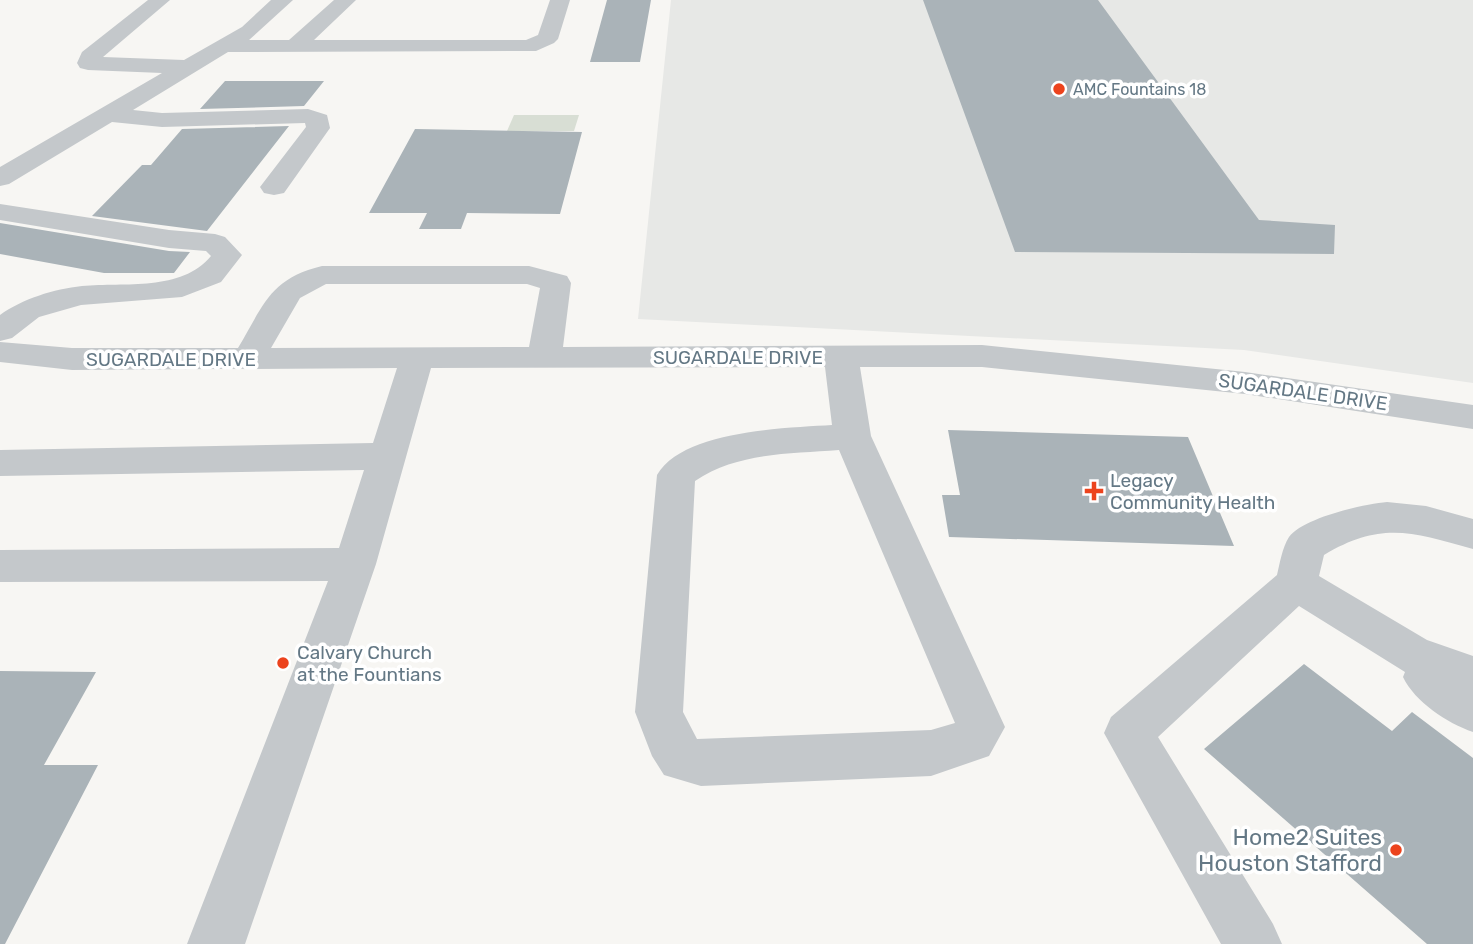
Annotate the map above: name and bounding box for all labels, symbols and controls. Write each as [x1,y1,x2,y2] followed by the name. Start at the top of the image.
[1073,80,1206,99] place label: AMC Fountains 18
[1051,81,1067,97] marker: AMC Fountains 18
[653,346,823,369] street label: SUGARDALE DRIVE
[86,348,256,371] street label: SUGARDALE DRIVE
[1217,369,1389,415] street label: SUGARDALE DRIVE
[1110,469,1275,514] place label: Legacy Community Health
[1084,481,1104,501] marker: Legacy Community Health
[297,641,442,686] place label: Calvary Church at the Fountians
[275,655,291,671] marker: Calvary Church at the Fountians
[1198,823,1382,877] place label: Home2 Suites Houston Stafford
[1388,842,1404,858] marker: Home2 Suites Houston Stafford

